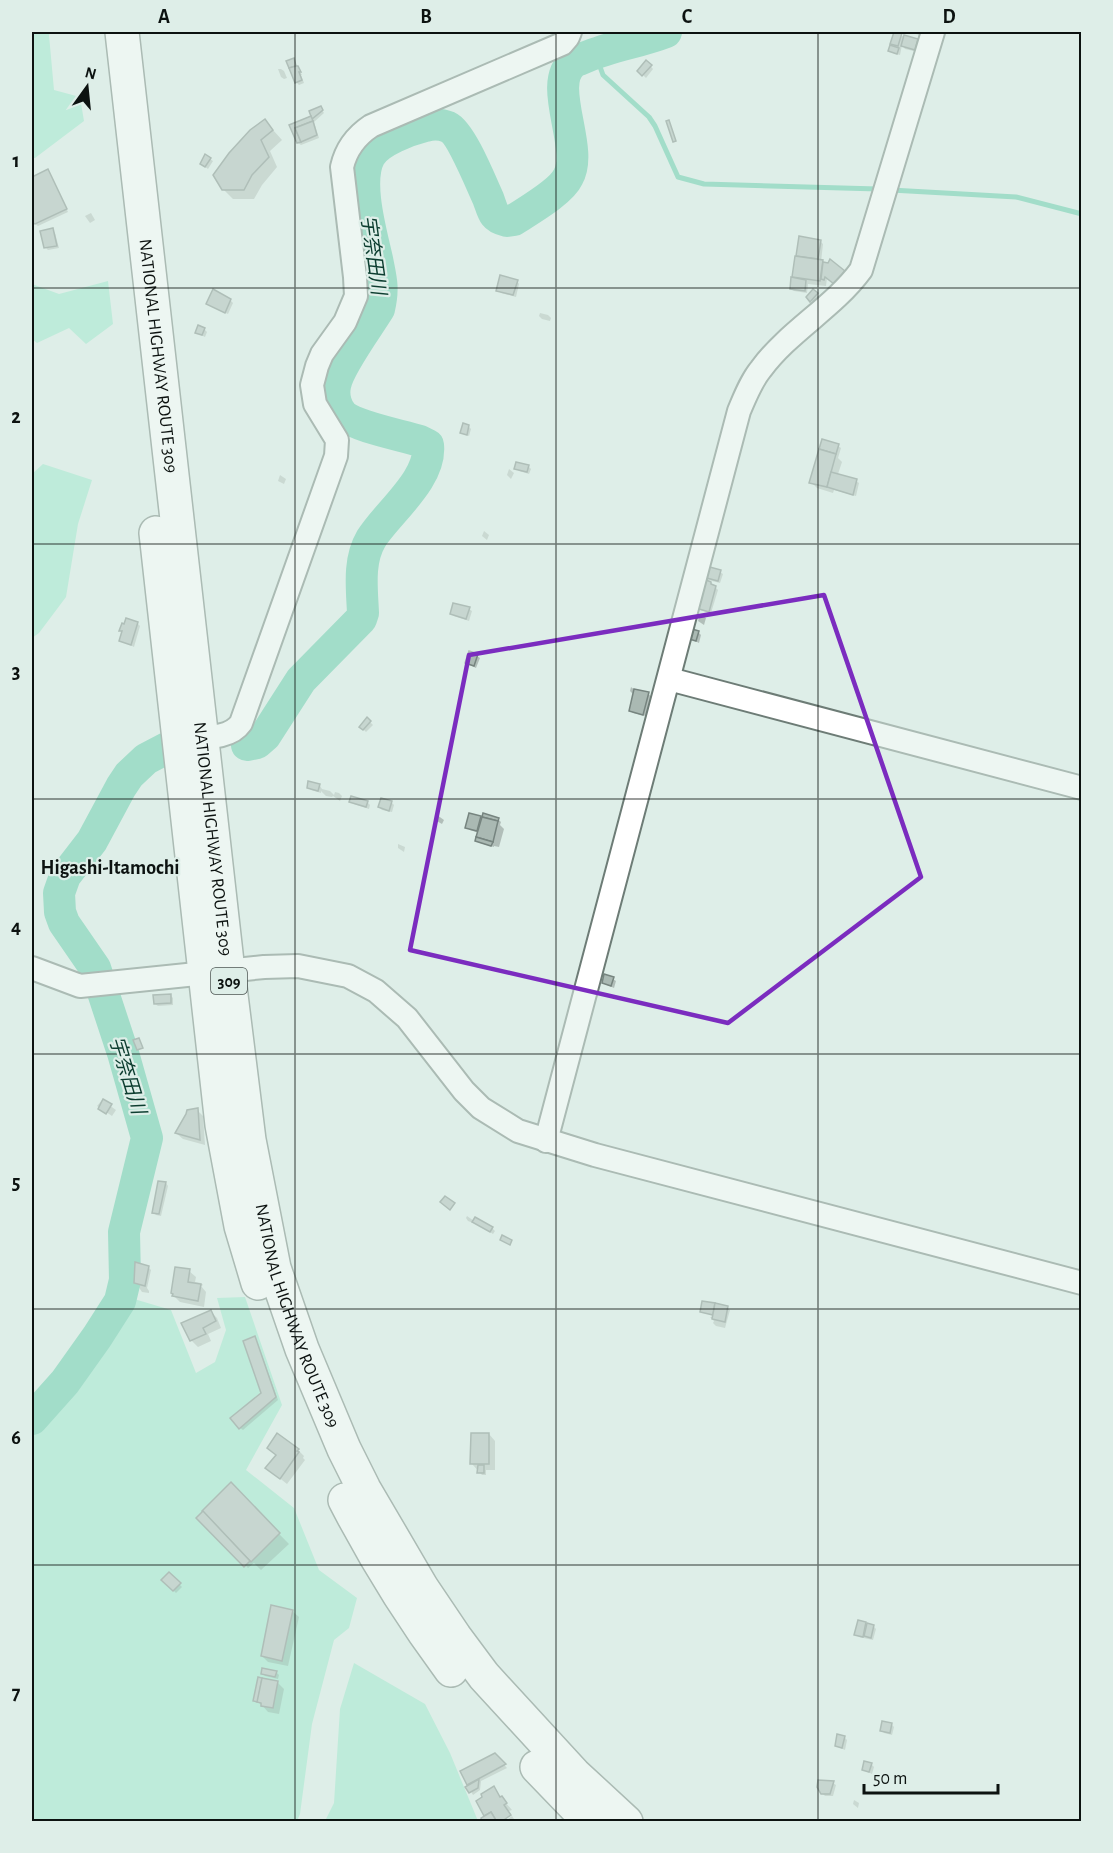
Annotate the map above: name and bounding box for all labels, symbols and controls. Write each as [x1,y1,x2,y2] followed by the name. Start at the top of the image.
[158,7,170,27] text: A
[420,7,432,27] text: B
[682,7,693,27] text: C
[942,7,956,27] text: D
[57,57,117,117] north arrow
[83,64,98,83] text: N
[12,151,20,171] text: 1
[358,214,390,298] water label: 宇奈田川
[135,238,180,474] street label: NATIONAL HIGHWAY ROUTE 309
[11,407,21,427] text: 2
[12,662,20,682] text: 3
[190,721,234,957] street label: NATIONAL HIGHWAY ROUTE 309
[40,858,180,878] district label: Higashi-Itamochi
[11,917,21,937] text: 4
[211,968,247,994] road number: 309
[106,1034,150,1118] water label: 宇奈田川
[12,1173,20,1193] text: 5
[252,1202,342,1431] street label: NATIONAL HIGHWAY ROUTE 309
[11,1428,21,1448] text: 6
[12,1683,21,1703] text: 7
[864,1757,998,1795] scale bar
[873,1770,907,1788] text: 50 m

